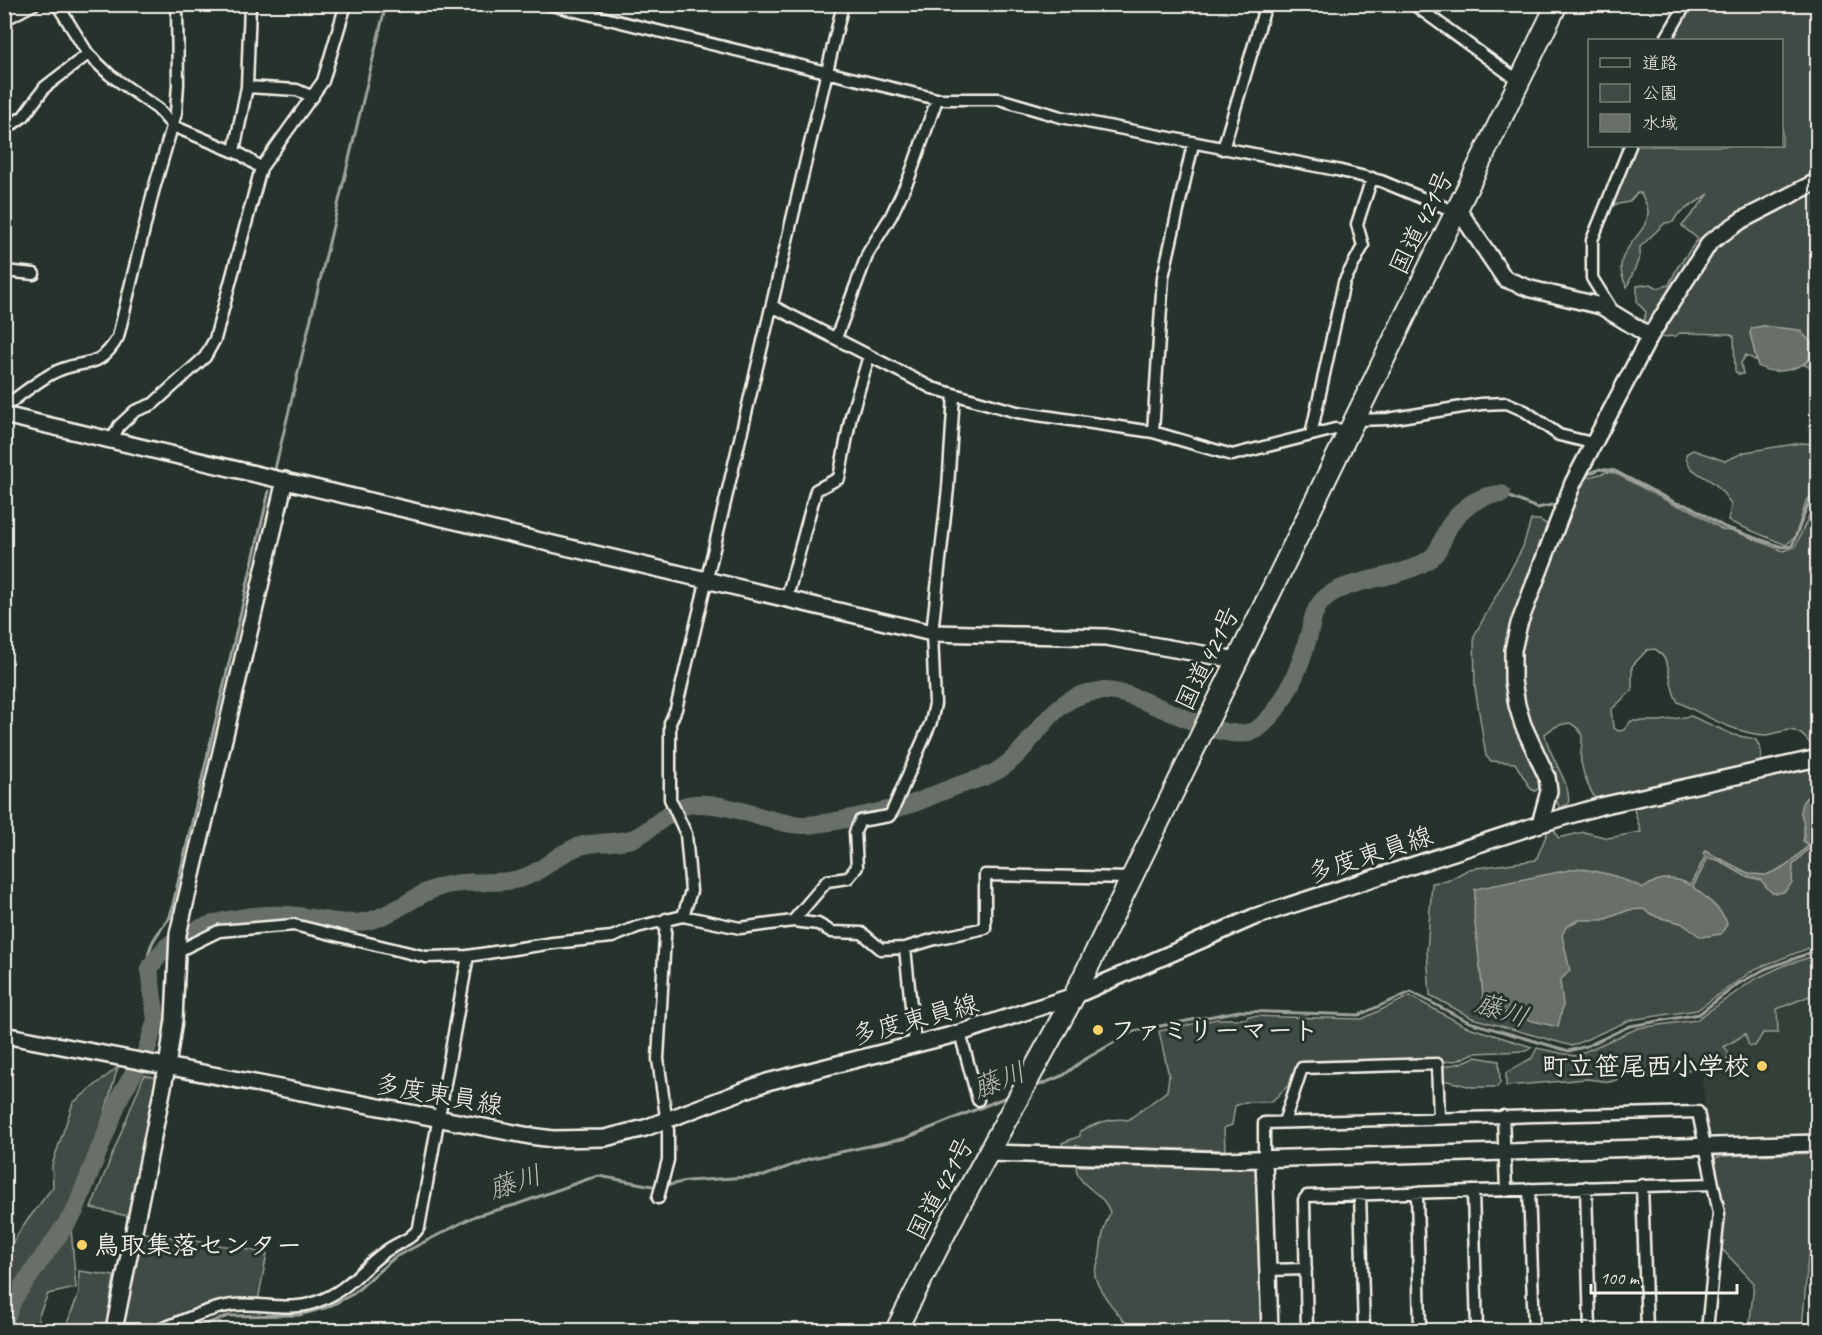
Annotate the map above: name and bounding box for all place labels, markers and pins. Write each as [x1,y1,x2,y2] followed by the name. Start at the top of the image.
[1110,1014,1319,1047] place label: ファミリーマート
[1091,1023,1105,1037] marker: ファミリーマート
[1542,1050,1750,1083] place label: 町立笹尾西小学校
[1755,1059,1769,1073] marker: 町立笹尾西小学校
[94,1229,302,1262] place label: 鳥取集落センター
[75,1238,89,1252] marker: 鳥取集落センター

